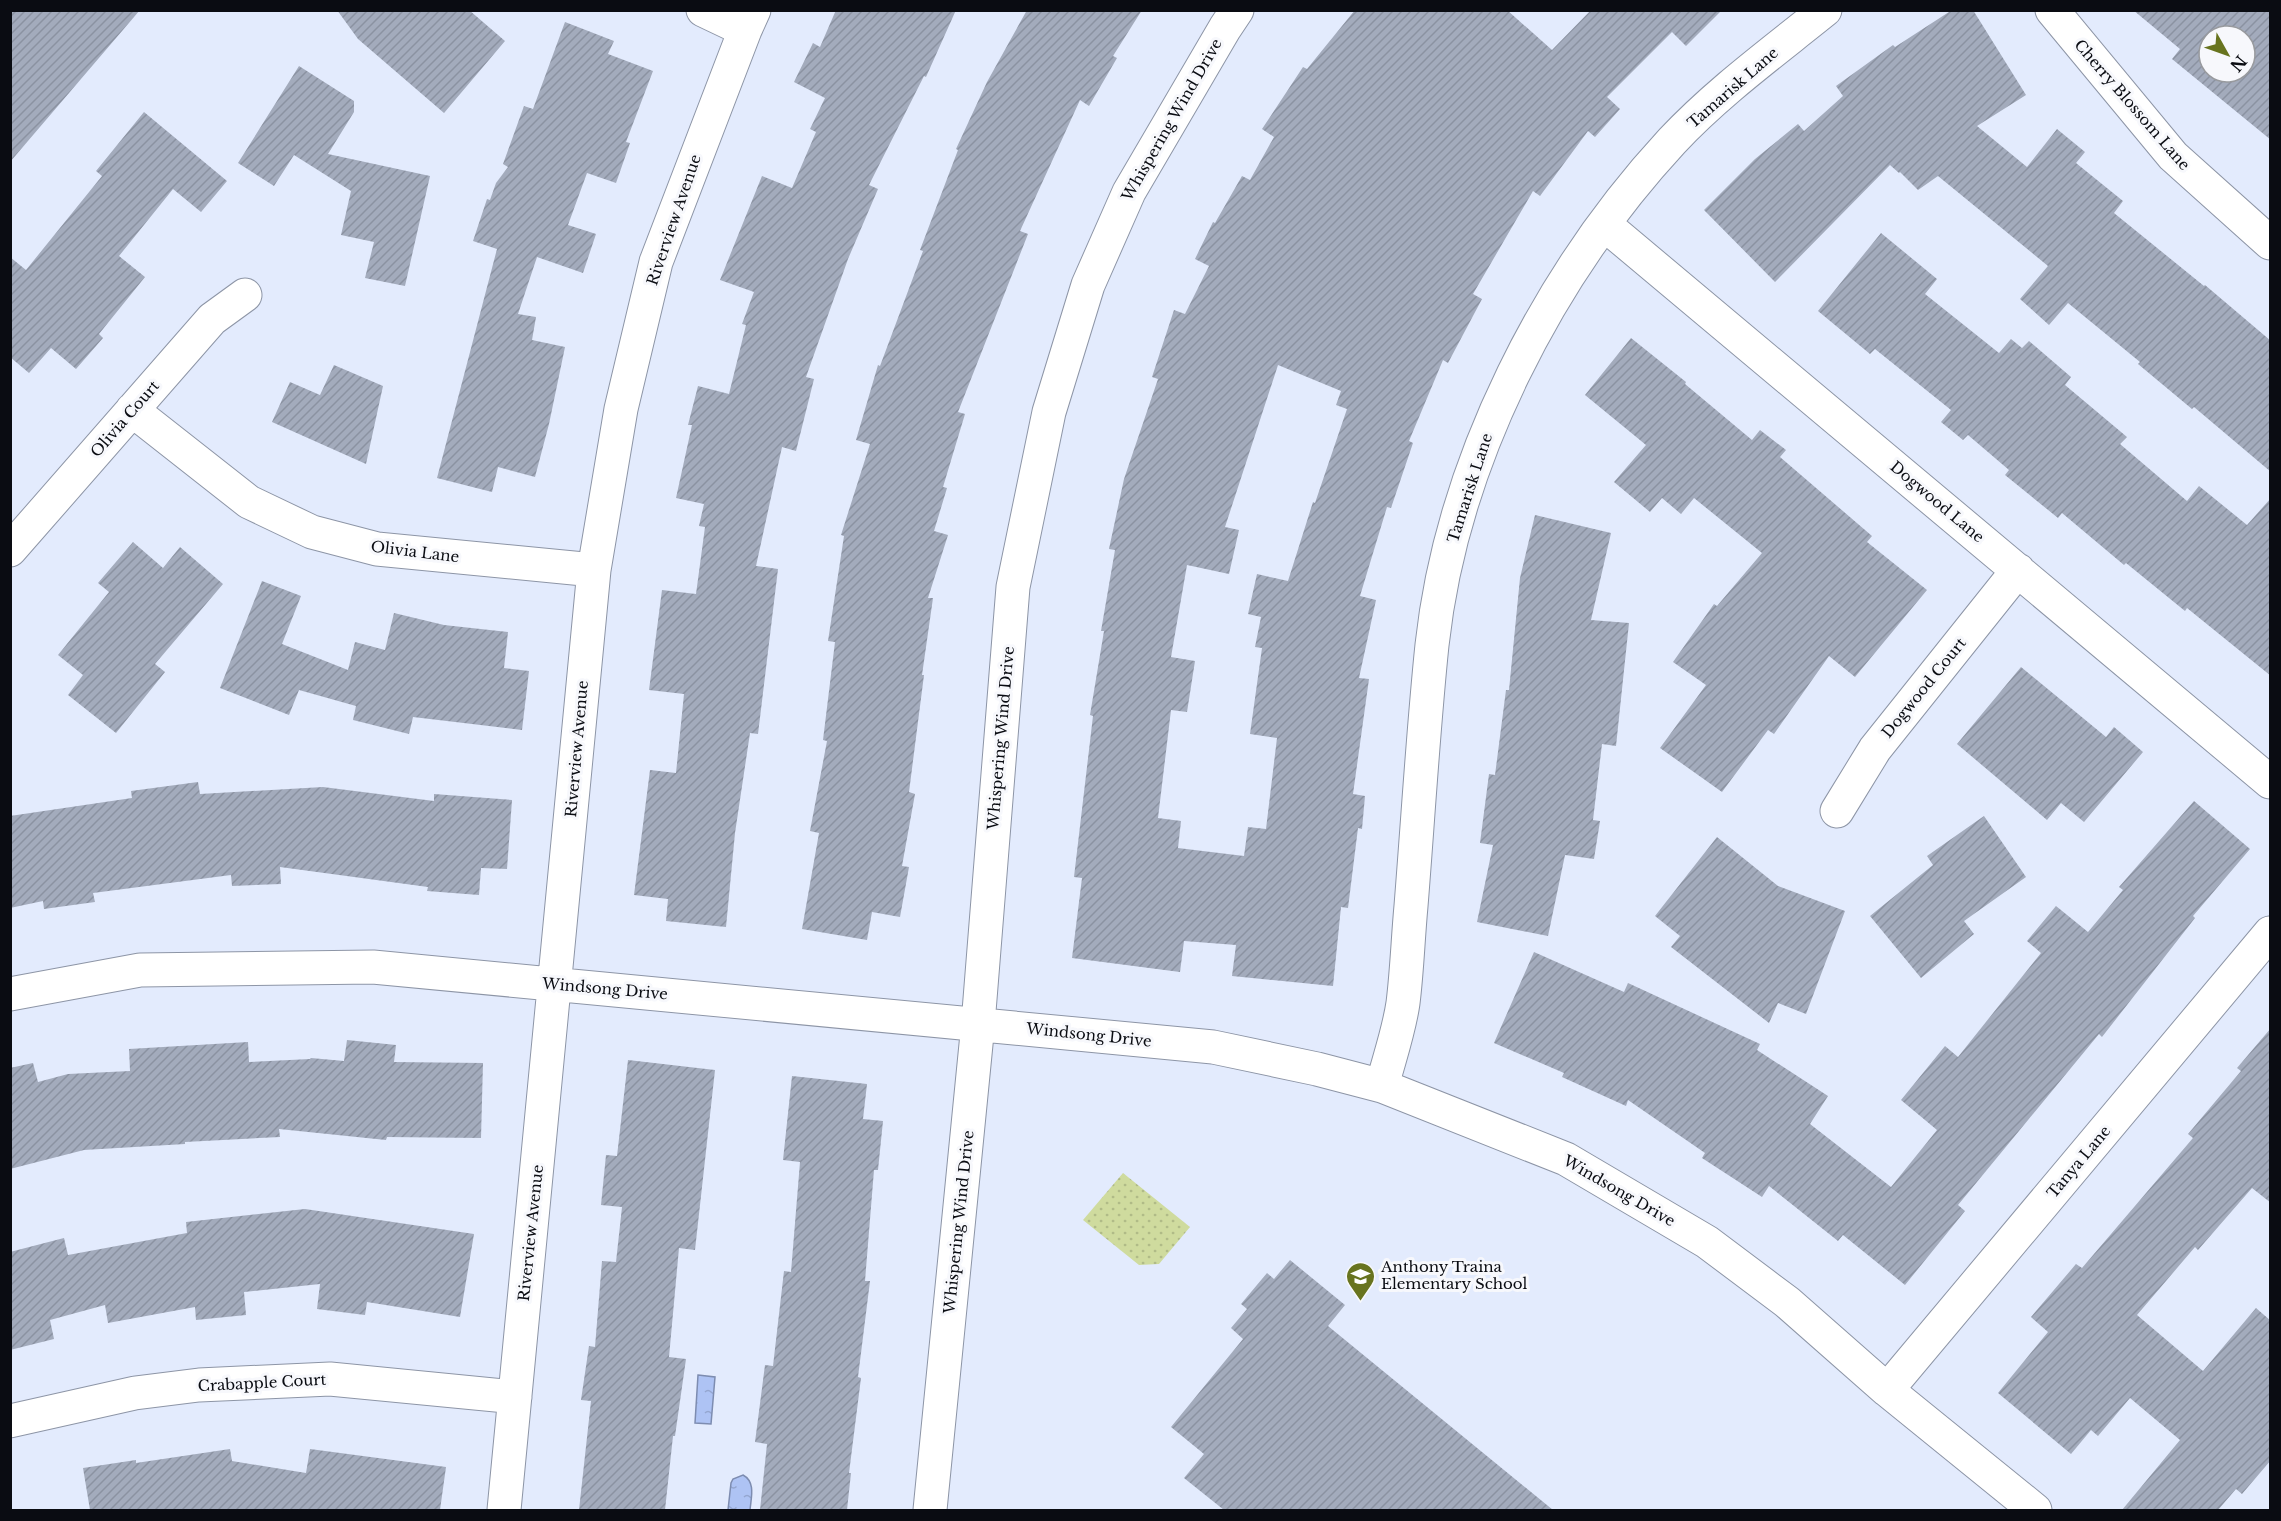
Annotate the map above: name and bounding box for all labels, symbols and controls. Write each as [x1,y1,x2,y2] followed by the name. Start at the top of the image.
[2197,24,2257,84] north arrow
[1117,35,1226,205] street label: Whispering Wind Drive
[2070,35,2194,174] street label: Cherry Blossom Lane
[1684,43,1782,132] street label: Tamarisk Lane
[2226,51,2251,76] text: N
[642,152,705,288] street label: Riverview Avenue
[86,376,163,461] street label: Olivia Court
[1443,431,1496,545] street label: Tamarisk Lane
[1886,457,1988,546] street label: Dogwood Lane
[370,537,460,566] street label: Olivia Lane
[1877,634,1970,742] street label: Dogwood Court
[983,645,1018,832] street label: Whispering Wind Drive
[561,680,592,818] street label: Riverview Avenue
[540,973,669,1003] street label: Windsong Drive
[1024,1018,1153,1051] street label: Windsong Drive
[2043,1122,2114,1202] street label: Tanya Lane
[939,1129,978,1316] street label: Whispering Wind Drive
[1559,1150,1679,1230] street label: Windsong Drive
[514,1164,547,1302] street label: Riverview Avenue
[1380,1257,1528,1293] place label: Anthony Traina Elementary School
[1344,1260,1376,1302] school or university icon: Anthony Traina Elementary School
[197,1370,327,1395] street label: Crabapple Court

